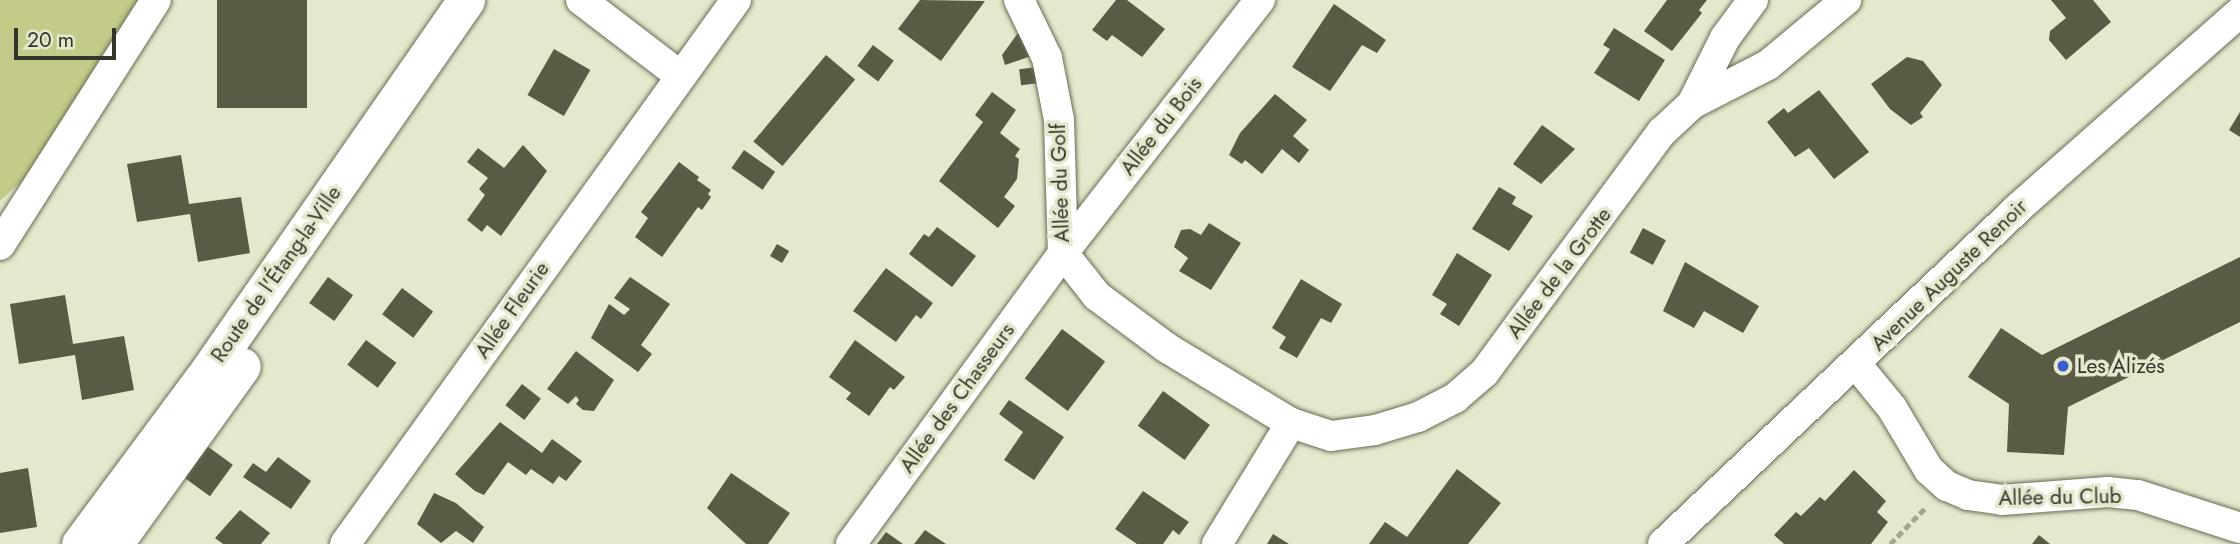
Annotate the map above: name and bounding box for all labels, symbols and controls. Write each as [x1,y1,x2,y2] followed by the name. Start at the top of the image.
[18,14,119,58] scale bar
[27,25,74,55] text: 20 m
[1115,72,1207,180] street label: Allée du Bois
[1045,123,1075,243] street label: Allée du Golf
[206,181,346,367] street label: Route de l'Étang-la-Ville
[1866,194,2032,356] street label: Avenue Auguste Renoir
[1502,203,1616,343] street label: Allée de la Grotte
[470,257,554,363] street label: Allée Fleurie
[894,318,1020,478] street label: Allée des Chasseurs
[2077,353,2165,379] place label: Les Alizés
[2055,358,2071,374] marker: Les Alizés
[1998,483,2122,511] street label: Allée du Club

